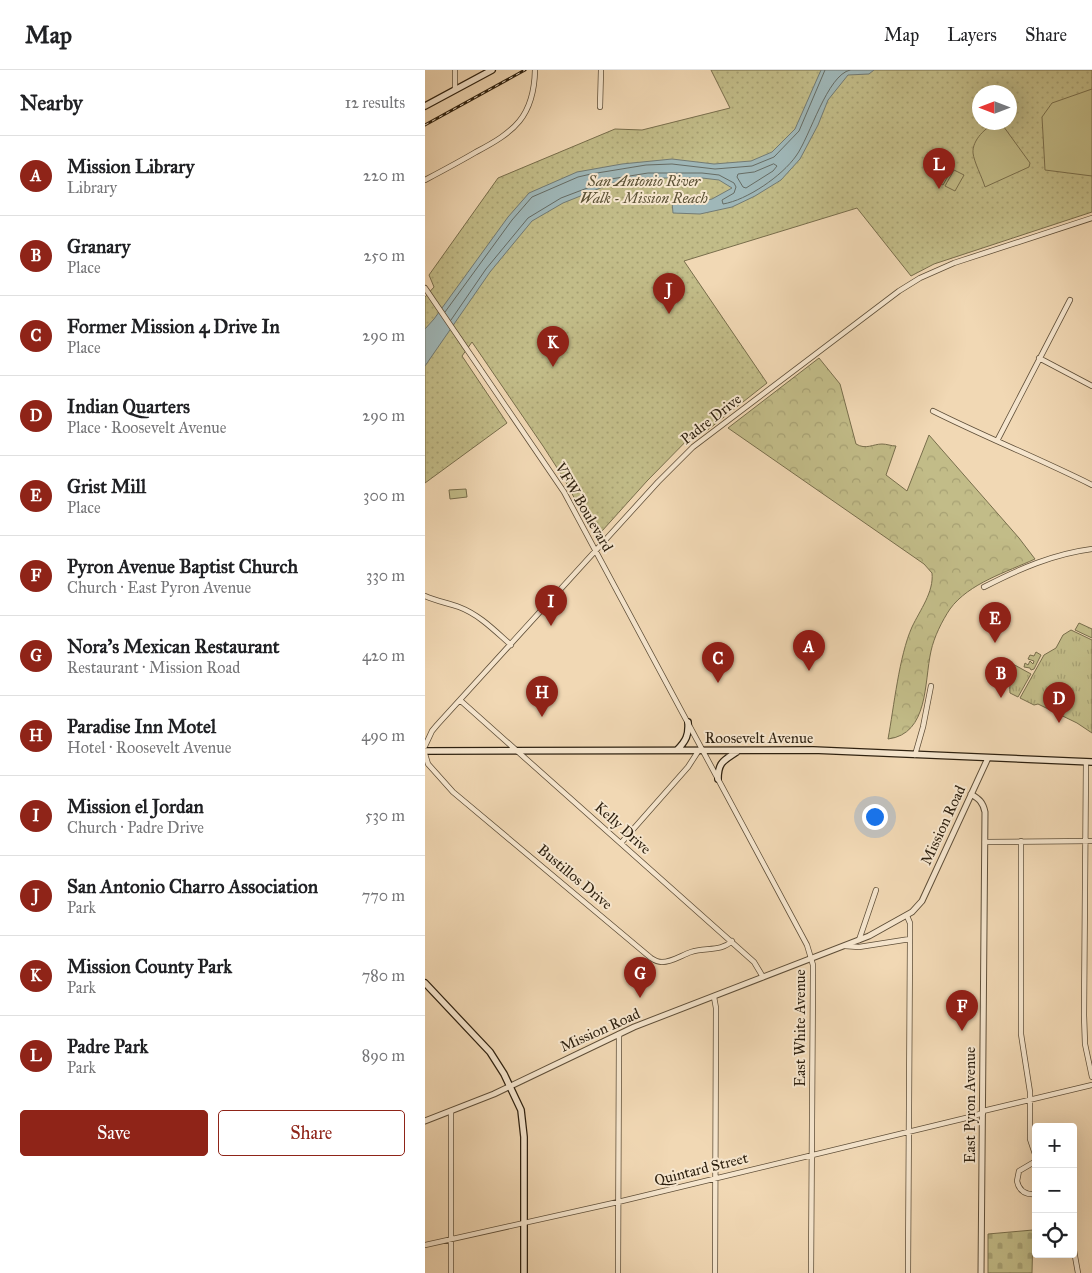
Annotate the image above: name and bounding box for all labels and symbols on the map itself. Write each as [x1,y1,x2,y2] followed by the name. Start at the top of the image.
[972,85,1017,130] north arrow
[923,148,955,189] pin: L
[580,172,709,207] park label: San Antonio River Walk - Mission Reach
[653,273,685,314] pin: J
[537,326,569,367] pin: K
[677,390,745,448] street label: Padre Drive
[551,458,617,555] street label: VFW Boulevard
[535,585,567,626] pin: I
[979,602,1011,643] pin: E
[793,630,825,671] pin: A
[702,642,734,683] pin: C
[985,657,1017,698] pin: B
[526,676,558,717] pin: H
[1043,682,1075,723] pin: D
[705,729,813,747] street label: Roosevelt Avenue
[917,782,969,868] street label: Mission Road
[591,798,655,858] street label: Kelly Drive
[862,804,888,830] your location
[534,841,616,913] street label: Bustillos Drive
[624,957,656,998] pin: G
[791,969,809,1087] street label: East White Avenue
[946,990,978,1031] pin: F
[557,1004,643,1056] street label: Mission Road
[961,1047,979,1163] street label: East Pyron Avenue
[652,1148,750,1189] street label: Quintard Street

